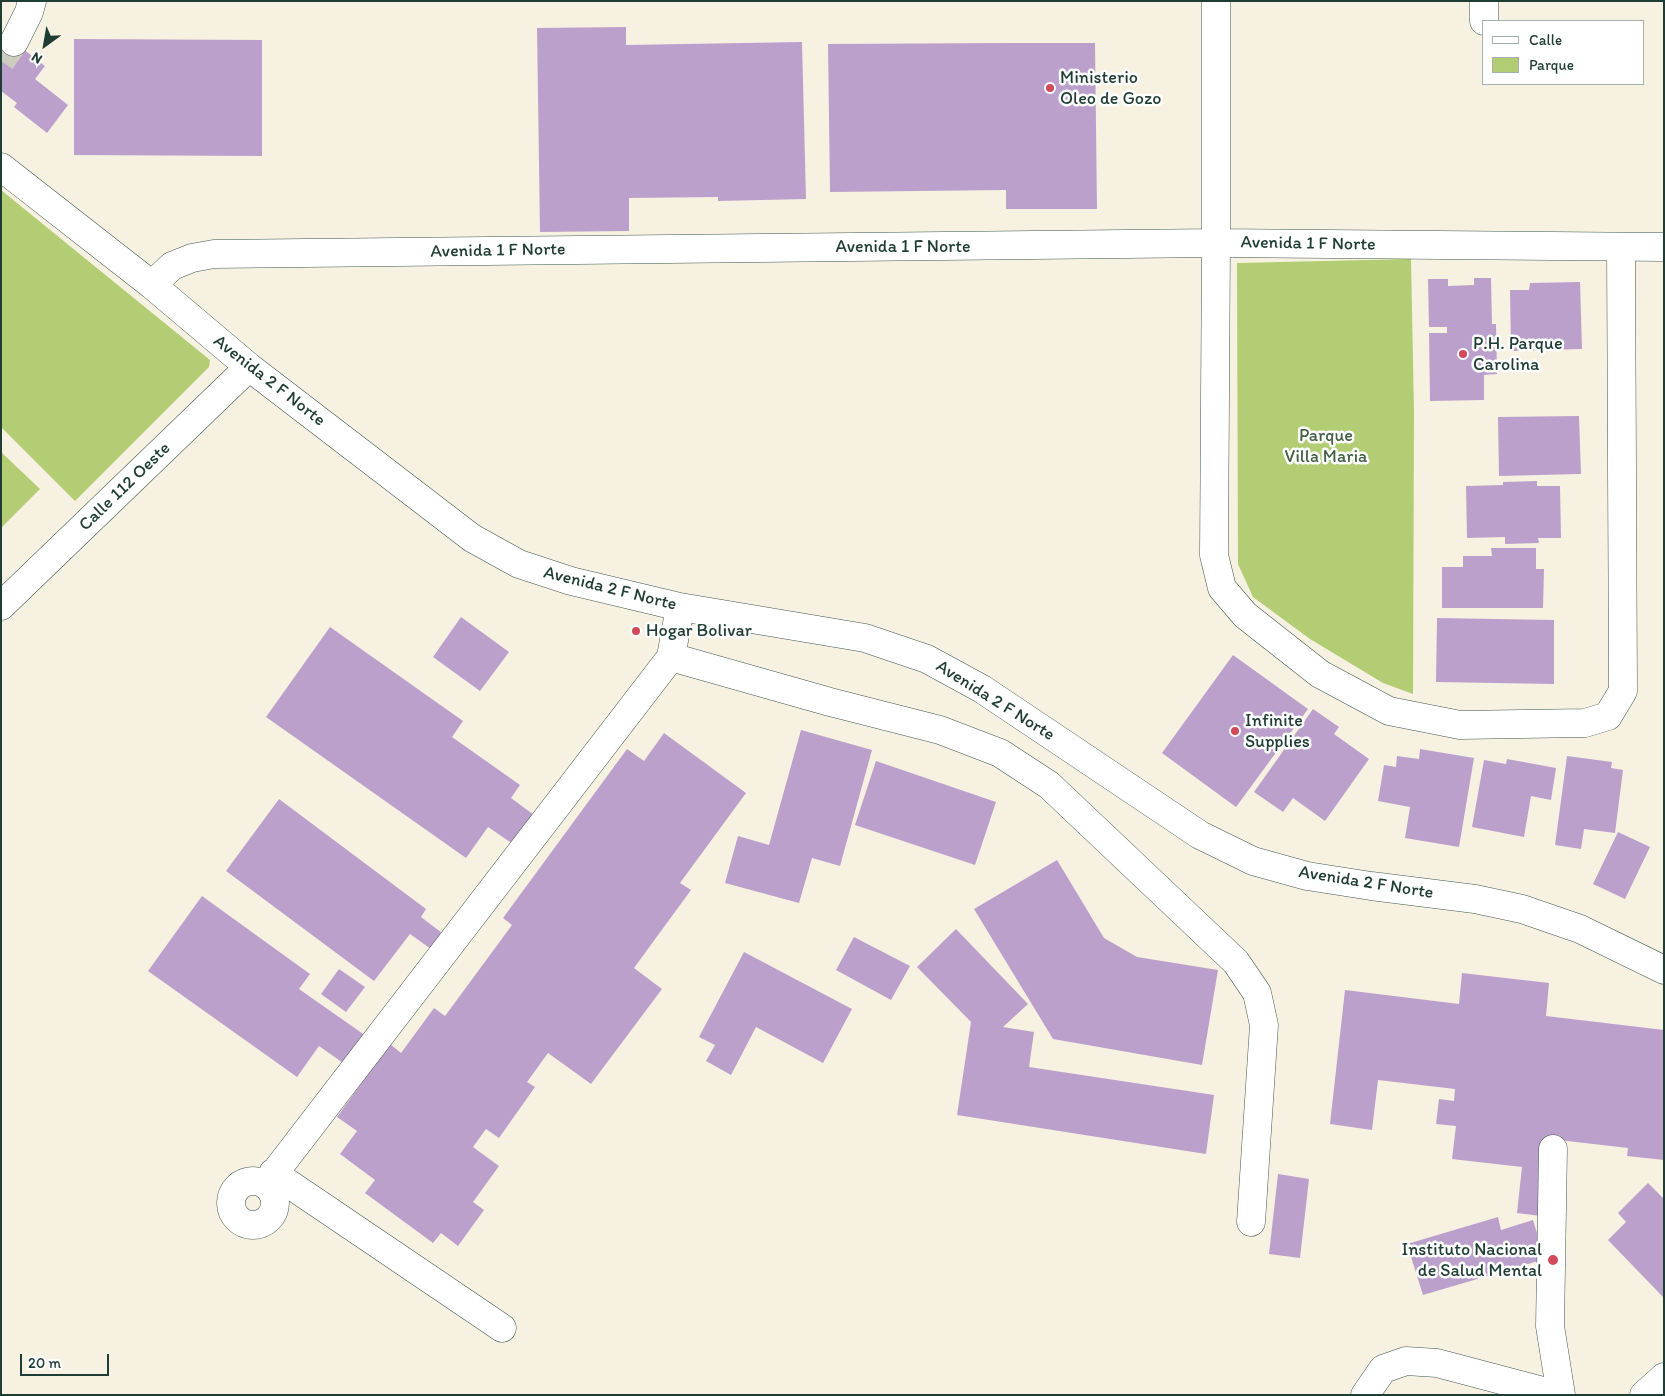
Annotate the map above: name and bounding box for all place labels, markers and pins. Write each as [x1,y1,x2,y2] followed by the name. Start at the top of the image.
[1060,67,1161,110] place label: Ministerio Oleo de Gozo
[1044,82,1056,94] marker: Ministerio Oleo de Gozo
[1473,333,1563,376] place label: P.H. Parque Carolina
[1457,348,1469,360] marker: P.H. Parque Carolina
[646,620,752,642] place label: Hogar Bolivar
[630,625,642,637] marker: Hogar Bolivar
[1245,710,1310,752] place label: Infinite Supplies
[1229,725,1241,737] marker: Infinite Supplies
[1401,1239,1542,1282] place label: Instituto Nacional de Salud Mental
[1546,1253,1560,1267] marker: Instituto Nacional de Salud Mental

